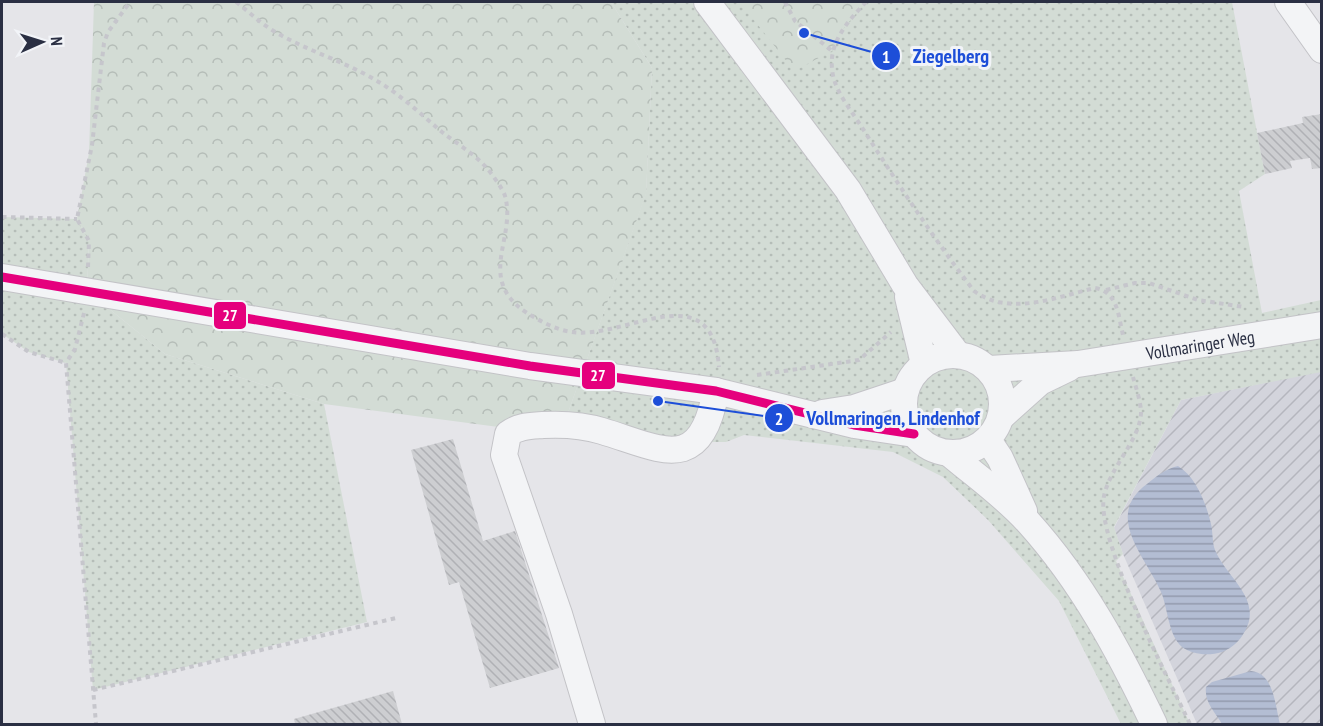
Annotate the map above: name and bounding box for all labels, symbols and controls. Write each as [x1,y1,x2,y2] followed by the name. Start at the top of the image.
[12,12,72,72] north arrow
[47,36,67,46] text: N
[871,37,1001,75] callout: Ziegelberg
[913,43,989,69] text: Ziegelberg
[882,45,890,68] text: 1
[213,301,247,330] line badge: 27
[222,305,238,325] text: 27
[1143,324,1256,365] street label: Vollmaringer Weg
[581,361,616,390] line badge: 27
[590,365,606,385] text: 27
[764,399,992,437] callout: Vollmaringen, Lindenhof
[805,405,981,431] text: Vollmaringen, Lindenhof
[775,407,783,430] text: 2

